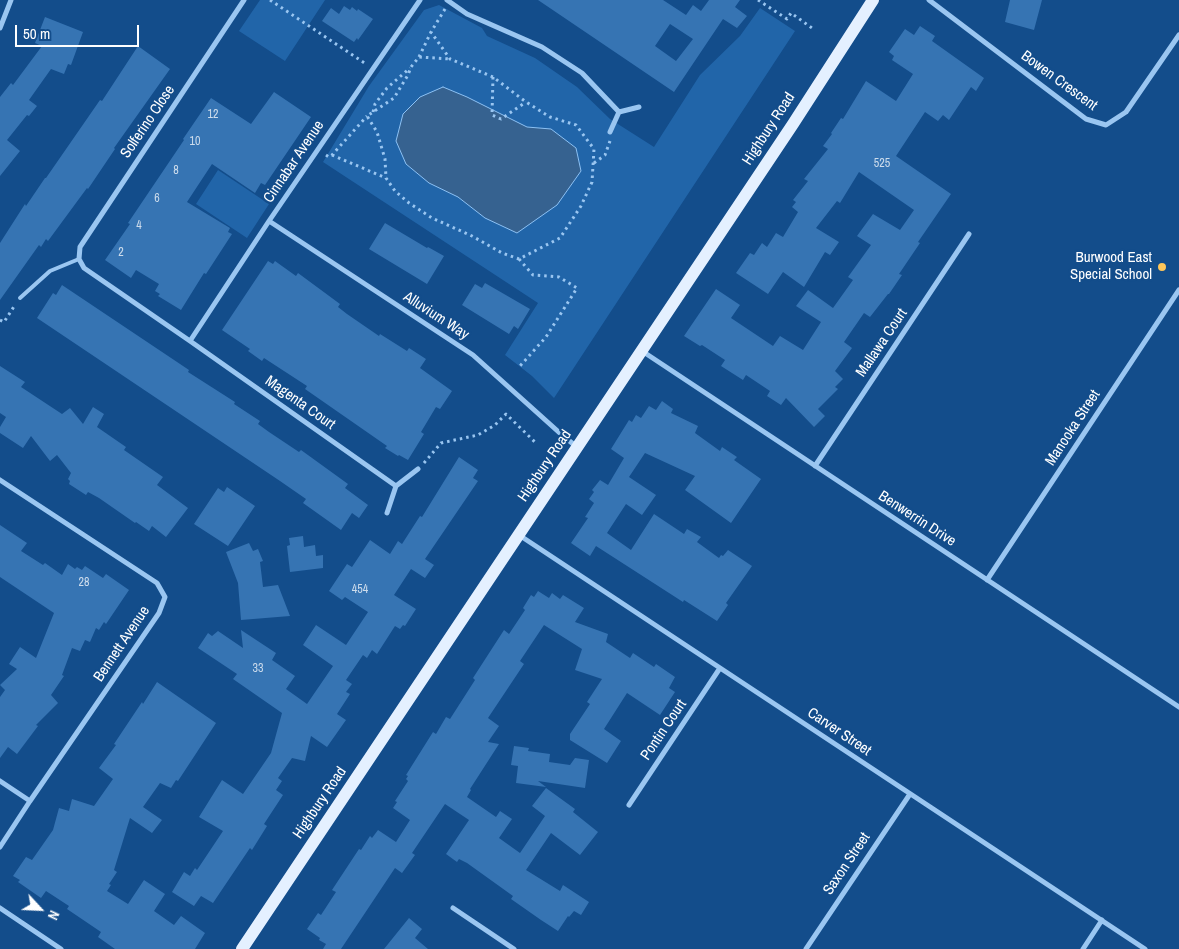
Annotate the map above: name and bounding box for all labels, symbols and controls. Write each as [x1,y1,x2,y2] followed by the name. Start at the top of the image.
[18,15,141,47] scale bar
[23,23,50,44] text: 50 m
[1017,47,1101,115] street label: Bowen Crescent
[117,82,179,162] street label: Solferino Close
[739,89,799,169] street label: Highbury Road
[208,108,218,122] house number: 12
[260,117,328,207] street label: Cinnabar Avenue
[190,135,200,149] house number: 10
[874,157,890,171] house number: 525
[173,164,179,178] house number: 8
[154,192,160,206] house number: 6
[136,219,142,233] house number: 4
[118,246,124,260] house number: 2
[1070,249,1152,284] place label: Burwood East Special School
[1156,261,1168,273] marker: Burwood East Special School
[400,288,472,344] street label: Alluvium Way
[853,305,911,381] street label: Mallawa Court
[262,372,338,434] street label: Magenta Court
[1042,387,1104,469] street label: Manooka Street
[514,427,576,505] street label: Highbury Road
[875,487,959,551] street label: Benwerrin Drive
[79,576,89,590] house number: 28
[352,583,368,597] house number: 454
[90,603,154,685] street label: Bennett Avenue
[253,662,263,676] house number: 33
[637,696,691,764] street label: Pontin Court
[804,704,874,760] street label: Carver Street
[289,764,351,842] street label: Highbury Road
[820,829,874,899] street label: Saxon Street
[15,884,65,934] north arrow
[44,908,64,923] text: N

